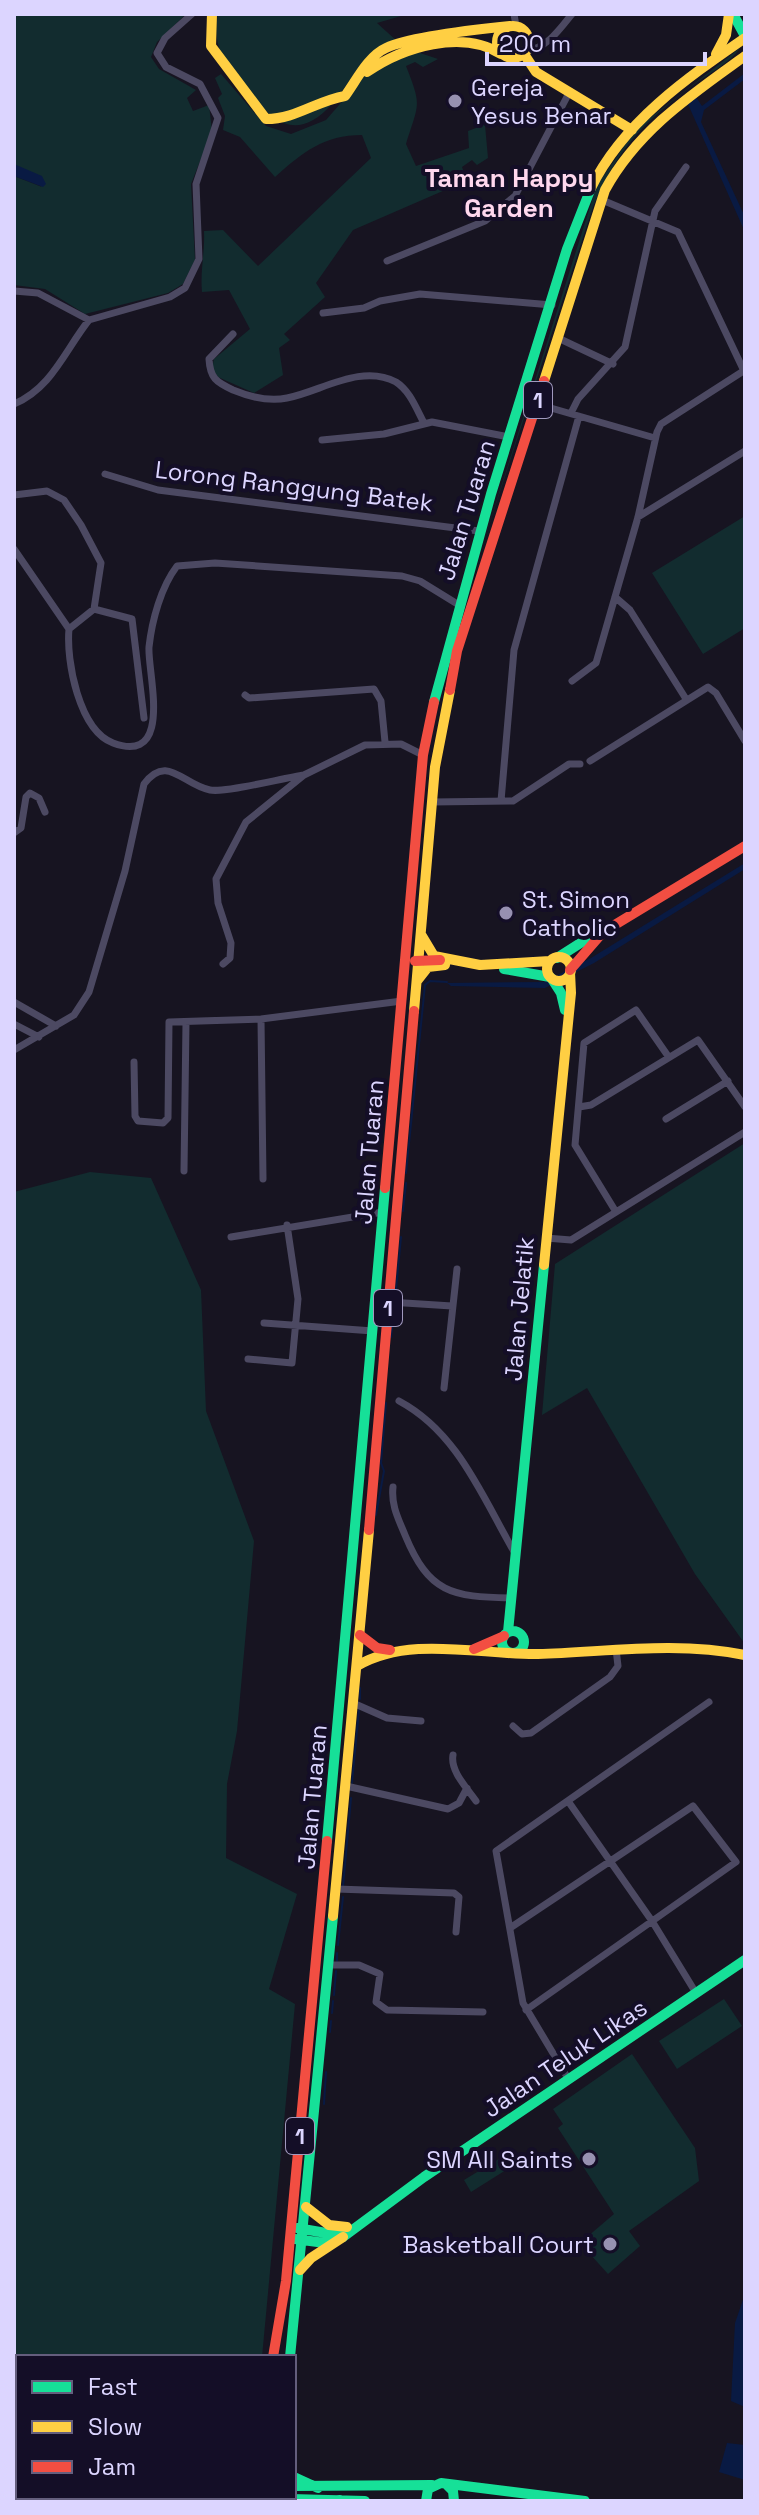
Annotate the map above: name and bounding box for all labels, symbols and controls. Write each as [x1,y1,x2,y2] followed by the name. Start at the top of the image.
[487,16,705,66] scale bar
[499,28,571,59] text: 200 m
[471,72,612,131] place label: Gereja Yesus Benar
[446,92,464,110] marker: Gereja Yesus Benar
[424,161,594,225] district label: Taman Happy Garden
[524,382,552,418] road number: 1
[430,436,502,584] street label: Jalan Tuaran
[153,454,435,518] street label: Lorong Ranggung Batek
[522,884,630,943] place label: St. Simon Catholic
[497,904,515,922] marker: St. Simon Catholic
[347,1078,391,1226] street label: Jalan Tuaran
[497,1236,541,1382] street label: Jalan Jelatik
[374,1290,402,1326] road number: 1
[290,1723,334,1871] street label: Jalan Tuaran
[477,1992,653,2124] street label: Jalan Teluk Likas
[286,2118,314,2154] road number: 1
[426,2144,573,2175] place label: SM All Saints
[580,2150,598,2168] marker: SM All Saints
[403,2229,594,2260] place label: Basketball Court
[601,2235,619,2253] marker: Basketball Court
[16,2355,296,2499] legend
[88,2371,138,2402] text: Fast
[88,2411,142,2442] text: Slow
[88,2451,136,2482] text: Jam

